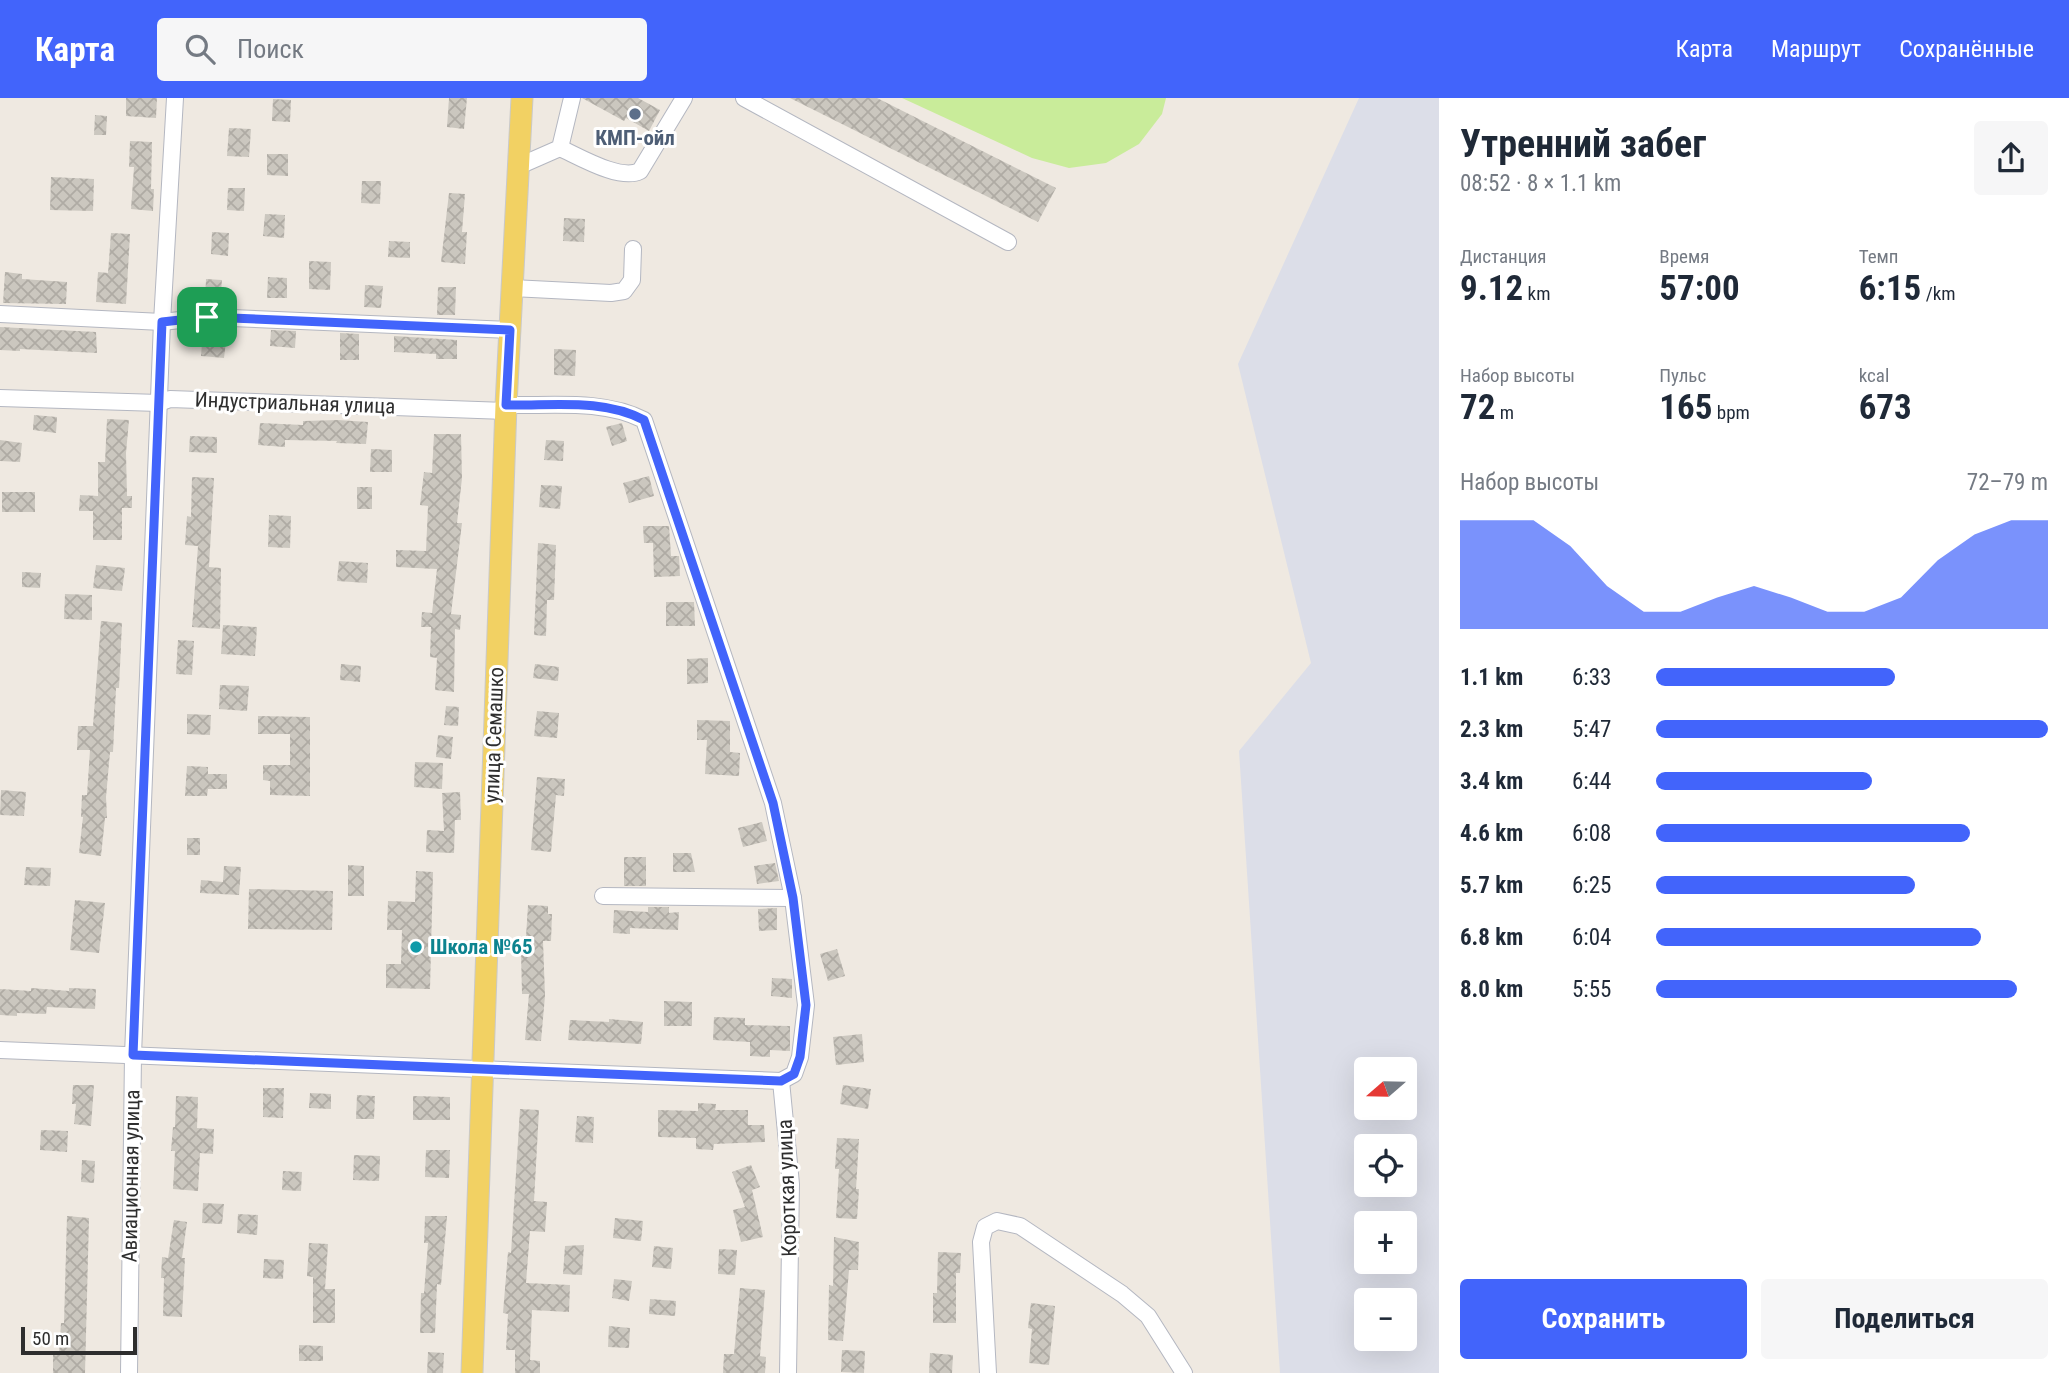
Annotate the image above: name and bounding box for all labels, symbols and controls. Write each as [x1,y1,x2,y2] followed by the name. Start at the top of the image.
[157,18,647,81] search box
[35,30,115,69] text: Карта
[181,30,219,68] icon: search
[237,34,304,64] text: Поиск
[1676,35,1733,63] text: Карта
[1771,35,1861,63] text: Маршрут
[1899,35,2034,63] text: Сохранённые
[627,106,643,122] marker: КМП-ойл
[1974,121,2048,195] button: share
[1460,122,1706,166] text: Утренний забег
[595,126,675,150] place label: КМП-ойл
[1460,170,1621,197] text: 08:52 · 8 × 1.1 km
[1460,245,1547,268] text: Дистанция
[1659,245,1709,268] text: Время
[1859,245,1898,268] text: Темп
[1460,268,1523,309] text: 9.12
[1659,268,1740,309] text: 57:00
[1859,268,1921,309] text: 6:15
[1523,282,1550,305] text: km
[1921,282,1956,305] text: /km
[177,287,237,347] pin
[188,298,226,336] icon: arrive
[1460,364,1575,387] text: Набор высоты
[1659,364,1706,387] text: Пульс
[1859,364,1889,387] text: kcal
[1460,387,1495,428] text: 72
[1659,387,1712,428] text: 165
[1859,387,1912,428] text: 673
[194,388,396,418] street label: Индустриальная улица
[1495,401,1514,424] text: m
[1712,401,1750,424] text: bpm
[1460,469,1599,496] text: Набор высоты
[1967,469,2048,496] text: 72–79 m
[1460,664,1523,691] text: 1.1 km
[1572,664,1611,691] text: 6:33
[480,667,508,803] street label: улица Семашко
[1460,716,1523,743] text: 2.3 km
[1572,716,1611,743] text: 5:47
[1460,768,1523,795] text: 3.4 km
[1572,768,1611,795] text: 6:44
[1460,820,1523,847] text: 4.6 km
[1572,820,1611,847] text: 6:08
[1460,872,1523,899] text: 5.7 km
[1572,872,1611,899] text: 6:25
[1460,924,1523,951] text: 6.8 km
[1572,924,1611,951] text: 6:04
[430,935,533,959] place label: Школа №65
[408,939,424,955] marker: Школа №65
[1460,976,1523,1003] text: 8.0 km
[1572,976,1611,1003] text: 5:55
[1354,1057,1418,1120] north arrow
[1354,1057,1417,1351] map controls
[117,1089,145,1263] street label: Авиационная улица
[773,1119,801,1257] street label: Короткая улица
[1354,1134,1417,1197] button: locate
[1354,1211,1417,1274] button: +
[1460,1279,1747,1359] button: Сохранить
[1761,1279,2048,1359] button: Поделиться
[1354,1288,1417,1351] button: −
[21,1324,136,1356] scale bar
[32,1327,69,1350] text: 50 m

